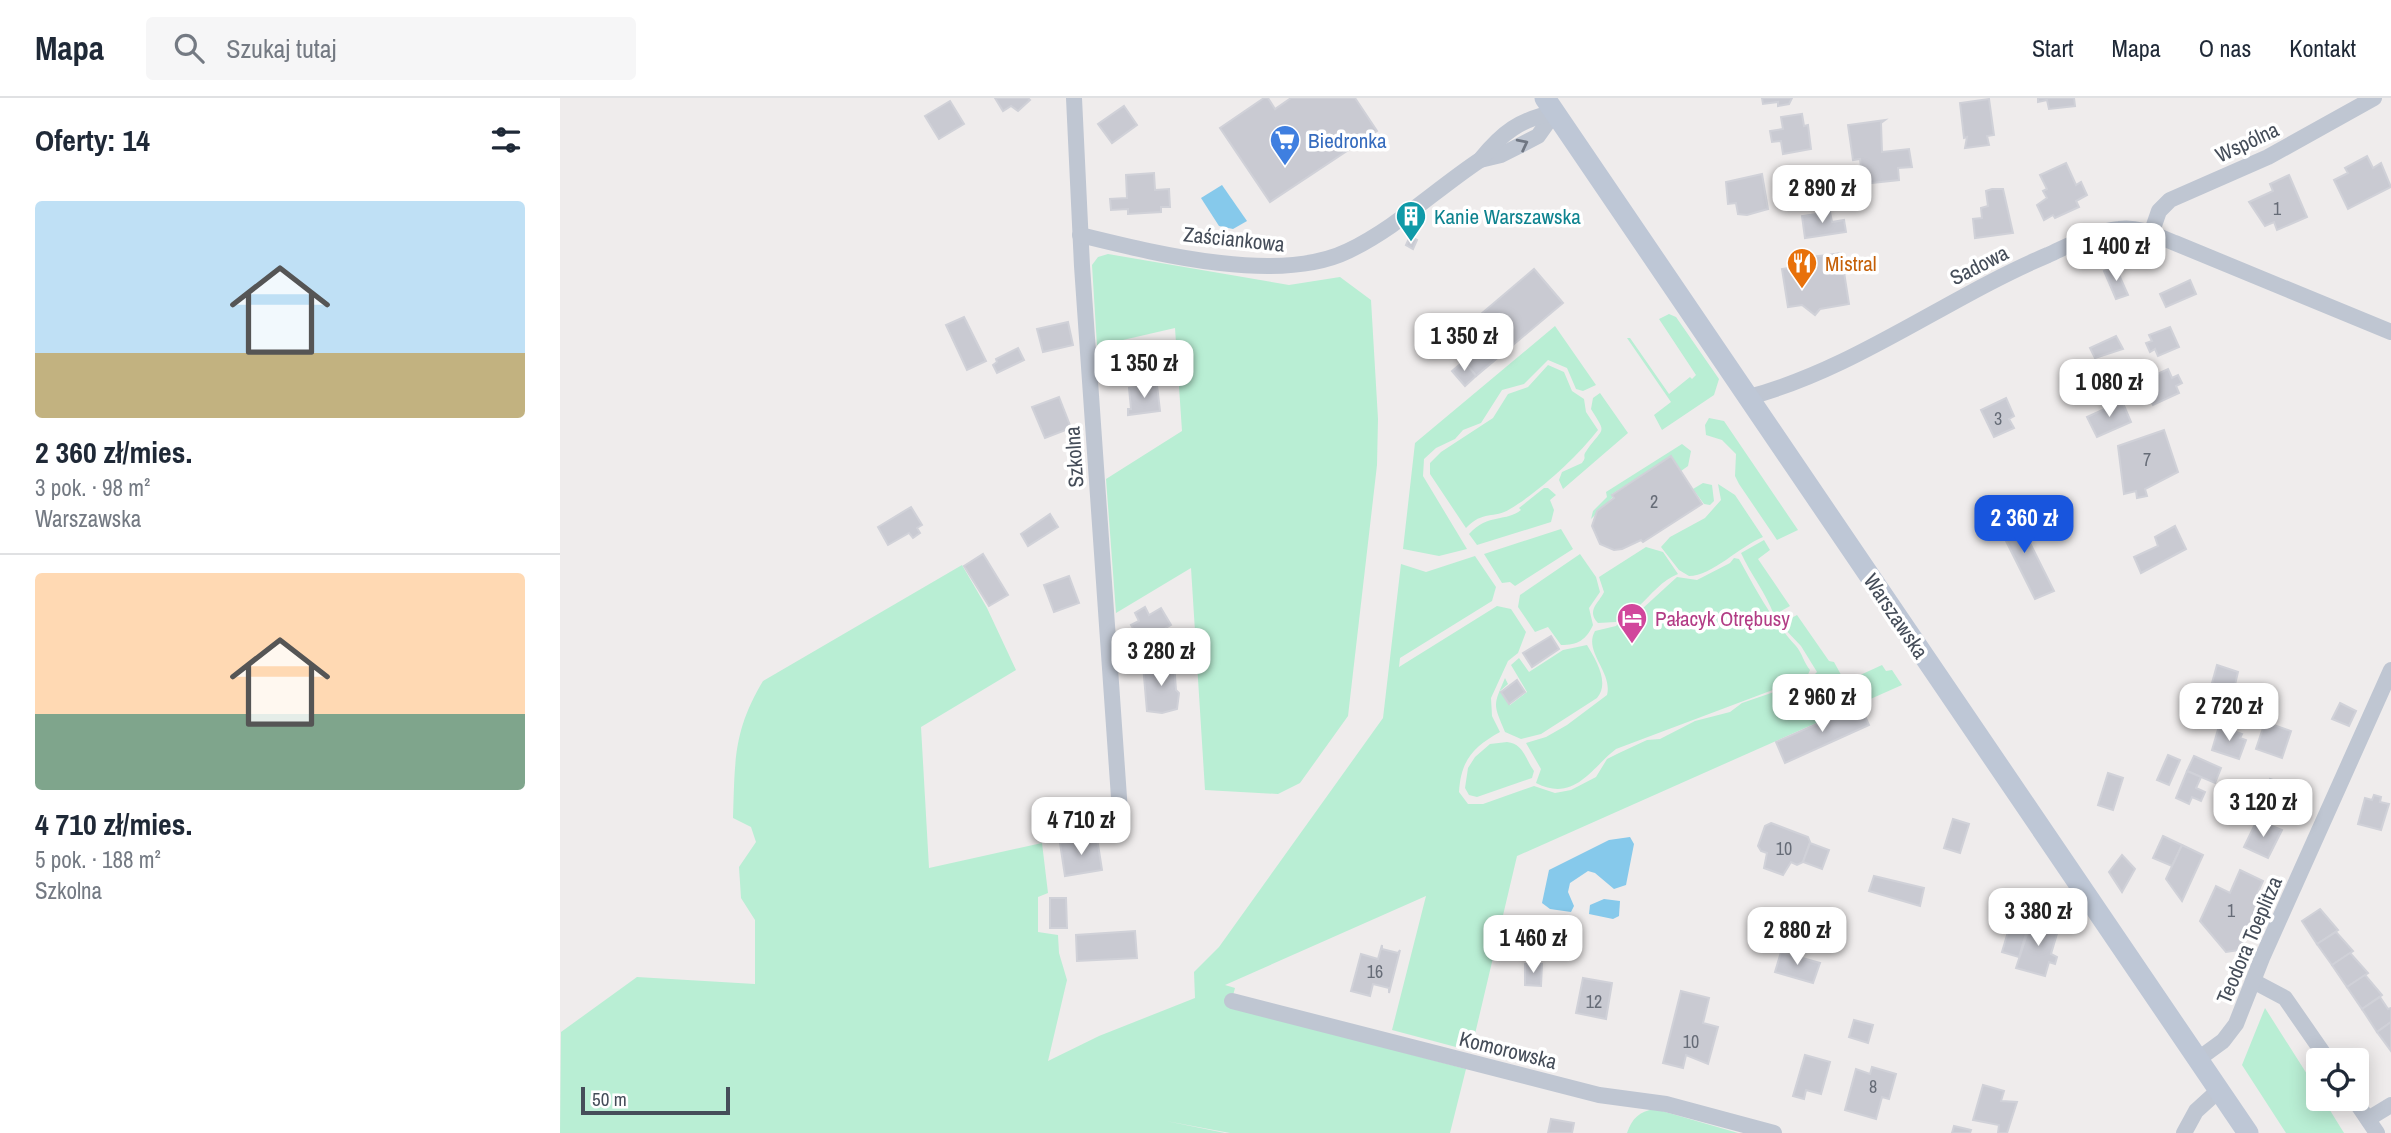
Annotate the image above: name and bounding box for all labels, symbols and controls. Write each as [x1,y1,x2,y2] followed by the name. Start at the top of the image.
[146,17,636,80] search box
[35,26,104,70] text: Mapa
[170,29,208,67] icon: search
[226,31,336,66] text: Szukaj tutaj
[2032,32,2074,64] text: Start
[2112,32,2161,64] text: Mapa
[2199,32,2251,64] text: O nas
[2289,32,2356,64] text: Kontakt
[2211,115,2284,169] street label: Wspólna
[35,120,150,160] text: Oferty: 14
[487,121,525,159] icon: filters
[1268,123,1302,167] supermarket icon: Biedronka
[1308,126,1387,155] place label: Biedronka
[1516,139,1528,152] one-way arrow
[1750,166,1894,225] pin: 2 890 zł
[1788,172,1856,203] text: 2 890 zł
[2273,196,2282,221] house number: 1
[1394,199,1428,243] building icon: Kanie Warszawska
[1434,202,1581,231] place label: Kanie Warszawska
[1182,219,1286,259] street label: Zaściankowa
[2044,223,2188,283] pin: 1 400 zł
[2082,230,2150,261] text: 1 400 zł
[1945,238,2014,292] street label: Sadowa
[1785,246,1819,290] restaurant icon: Mistral
[217,247,343,373] icon: home
[1825,249,1877,278] place label: Mistral
[1392,314,1536,373] pin: 1 350 zł
[1430,320,1498,351] text: 1 350 zł
[1072,341,1216,400] pin: 1 350 zł
[1110,347,1178,378] text: 1 350 zł
[2037,360,2181,419] pin: 1 080 zł
[2075,366,2143,397] text: 1 080 zł
[1994,406,2002,431] house number: 3
[1057,425,1091,489] street label: Szkolna
[35,432,192,472] text: 2 360 zł/mies.
[2143,447,2151,472] house number: 7
[35,472,150,503] text: 3 pok. · 98 m²
[1650,489,1658,514] house number: 2
[1952,496,2096,555] pin: 2 360 zł
[1990,502,2058,533] text: 2 360 zł
[35,503,141,534] text: Warszawska
[1857,568,1935,665] street label: Warszawska
[1615,601,1649,645] hotel icon: Pałacyk Otrębusy
[1655,604,1790,633] place label: Pałacyk Otrębusy
[217,619,343,745] icon: home
[1089,628,1233,688] pin: 3 280 zł
[1127,635,1195,666] text: 3 280 zł
[1750,674,1894,734] pin: 2 960 zł
[1788,681,1856,712] text: 2 960 zł
[2157,684,2301,743] pin: 2 720 zł
[2195,690,2263,721] text: 2 720 zł
[2191,780,2335,839] pin: 3 120 zł
[2229,786,2297,817] text: 3 120 zł
[1009,798,1153,857] pin: 4 710 zł
[35,804,192,844] text: 4 710 zł/mies.
[1047,804,1115,835] text: 4 710 zł
[1776,836,1792,861] house number: 10
[35,844,161,875] text: 5 pok. · 188 m²
[2209,872,2289,1008] street label: Teodora Toeplitza
[35,875,102,906] text: Szkolna
[1966,888,2110,948] pin: 3 380 zł
[2004,895,2072,926] text: 3 380 zł
[2227,898,2236,923] house number: 1
[1725,908,1869,967] pin: 2 880 zł
[1763,914,1831,945] text: 2 880 zł
[1461,916,1605,975] pin: 1 460 zł
[1499,922,1567,953] text: 1 460 zł
[1367,959,1383,984] house number: 16
[1586,989,1602,1014] house number: 12
[1456,1024,1560,1076] street label: Komorowska
[1683,1029,1699,1054] house number: 10
[2306,1048,2369,1111] map controls
[2306,1048,2369,1111] button: locate
[1869,1074,1877,1099] house number: 8
[581,1084,730,1116] scale bar
[592,1086,627,1112] text: 50 m

